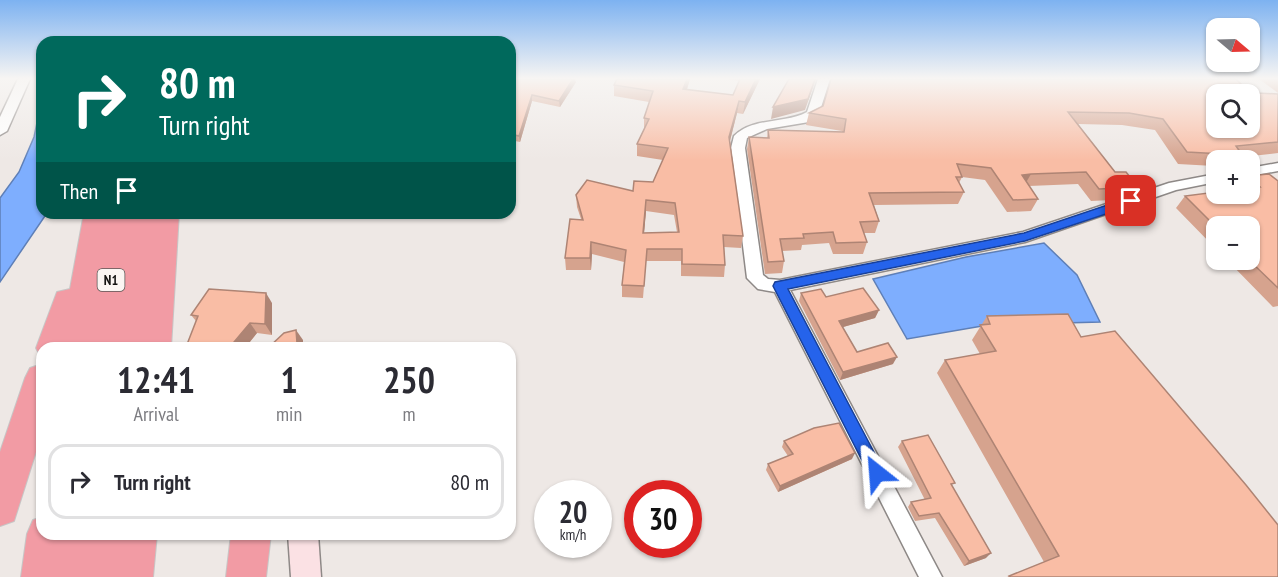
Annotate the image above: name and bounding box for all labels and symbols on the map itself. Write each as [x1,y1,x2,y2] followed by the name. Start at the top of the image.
[1206,18,1260,72] north arrow
[1105,175,1156,226] pin
[98,269,124,291] road number: N1
[845,441,909,505] position arrow
[624,480,702,558] speed limit sign: 30

